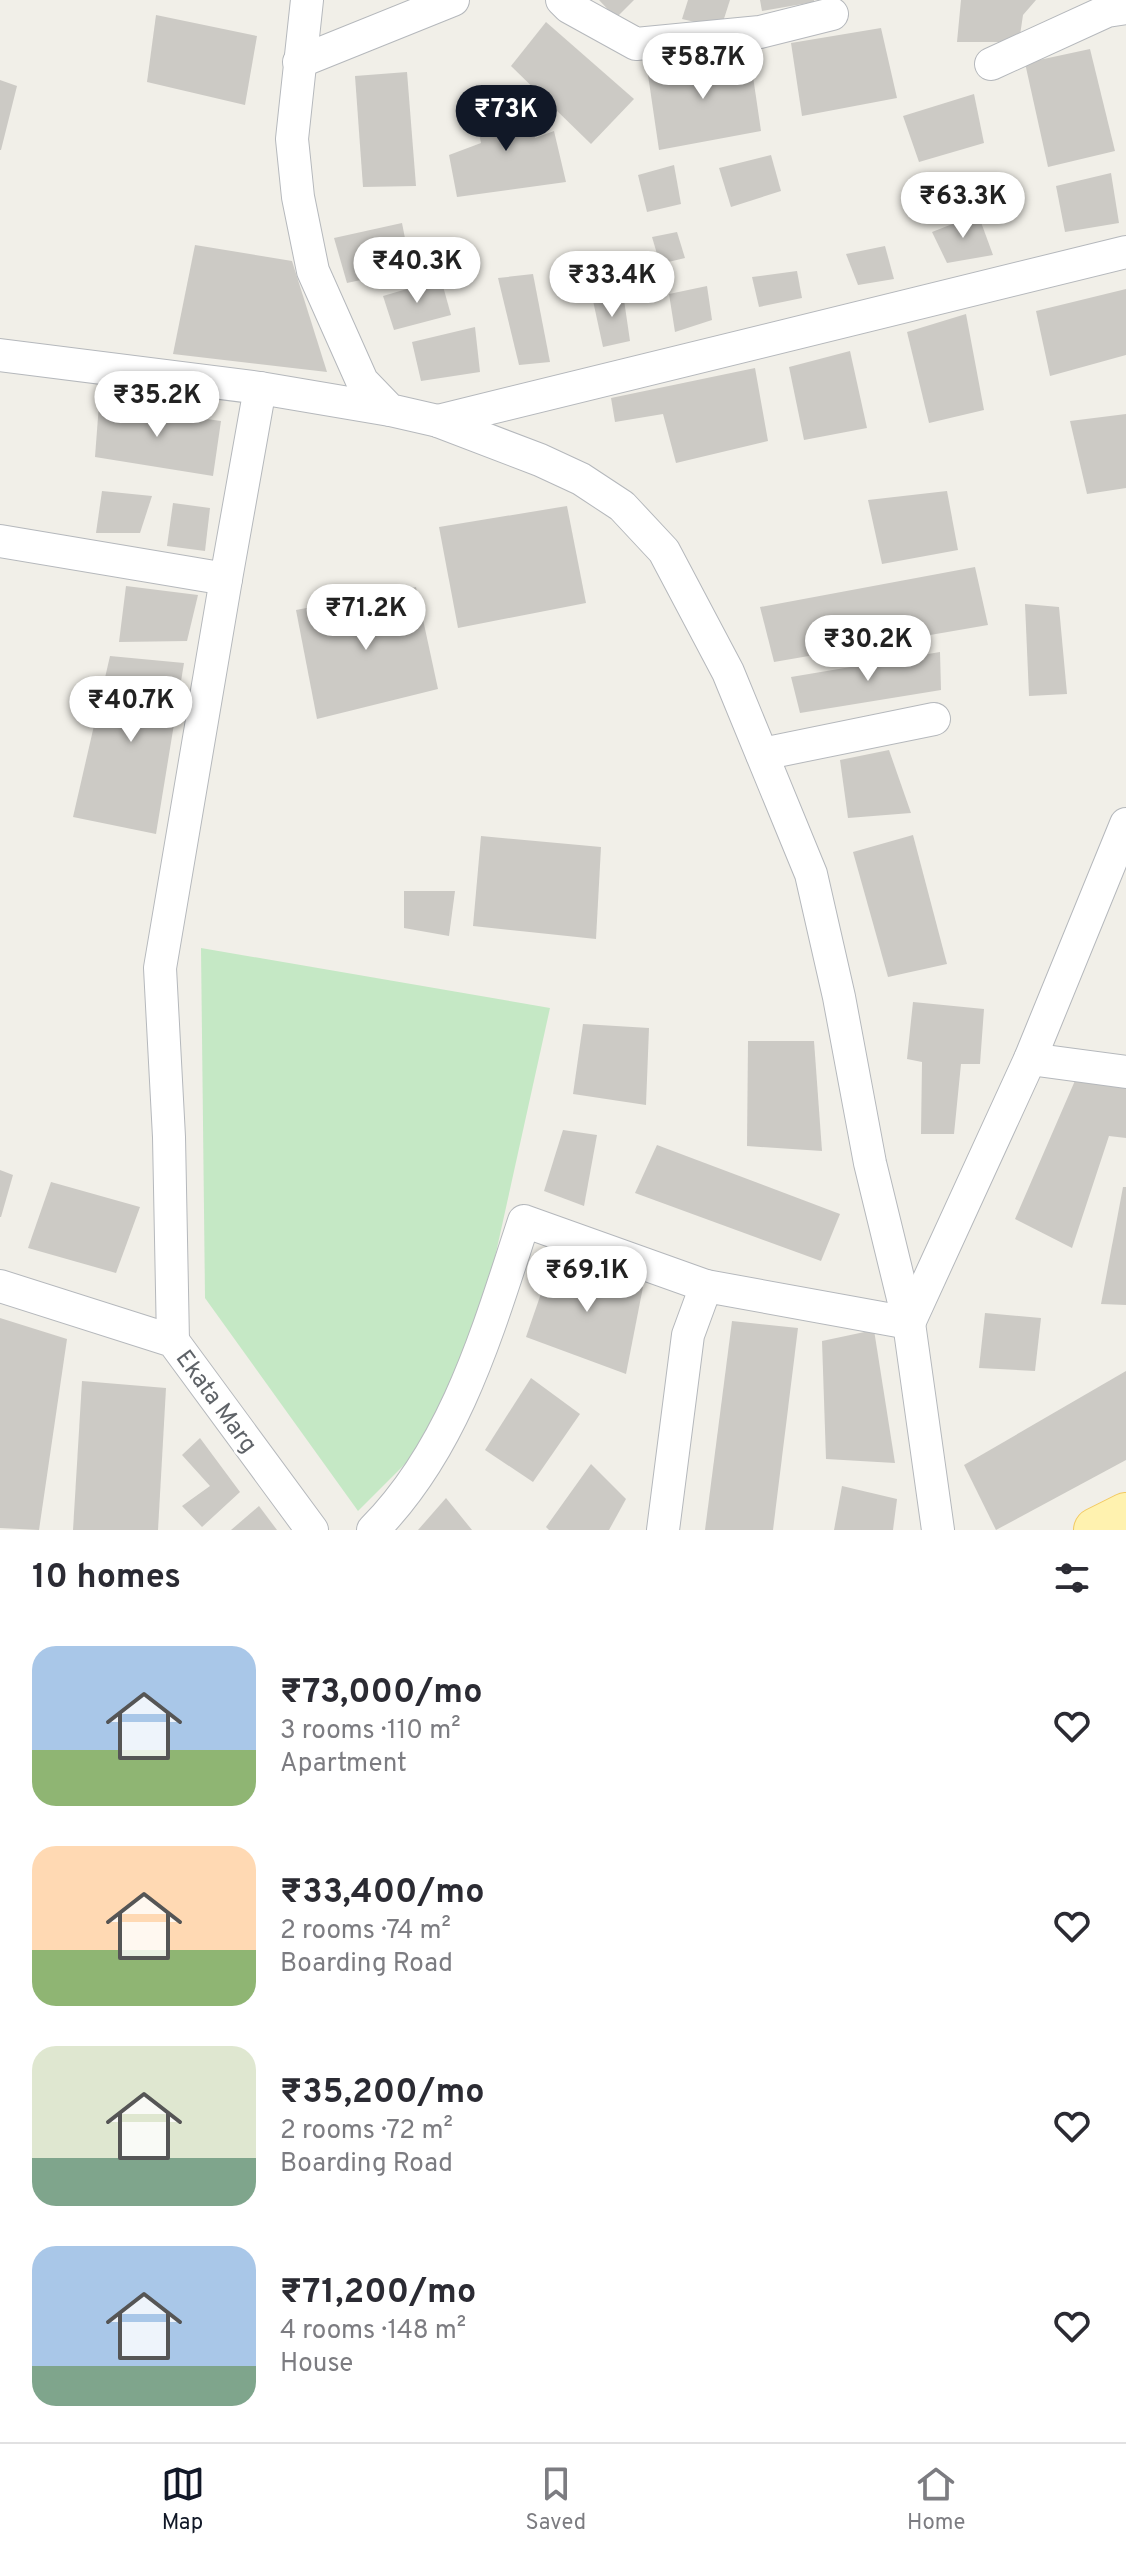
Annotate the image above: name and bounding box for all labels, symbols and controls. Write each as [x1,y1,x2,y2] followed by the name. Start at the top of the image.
[638,33,768,101] pin: ₹58.7K
[660,42,746,75] text: ₹58.7K
[459,85,553,153] pin: ₹73K
[474,94,538,127] text: ₹73K
[898,172,1028,240] pin: ₹63.3K
[919,181,1007,214] text: ₹63.3K
[352,237,482,305] pin: ₹40.3K
[371,246,463,279] text: ₹40.3K
[547,251,677,319] pin: ₹33.4K
[567,260,657,293] text: ₹33.4K
[92,371,222,439] pin: ₹35.2K
[112,380,202,413] text: ₹35.2K
[301,584,431,652] pin: ₹71.2K
[325,593,407,626] text: ₹71.2K
[803,615,933,683] pin: ₹30.2K
[823,624,913,657] text: ₹30.2K
[66,676,196,744] pin: ₹40.7K
[87,685,175,718] text: ₹40.7K
[522,1246,652,1314] pin: ₹69.1K
[545,1255,629,1288] text: ₹69.1K
[168,1345,263,1459] street label: Ekata Marg
[1050,1556,1094,1600] icon: filters
[32,1557,181,1600] text: 10 homes
[280,1672,483,1715] text: ₹73,000/mo
[96,1678,192,1774] icon: home
[1050,1704,1094,1748] icon: heart
[280,1715,461,1748] text: 3 rooms · 110 m²
[280,1748,407,1781] text: Apartment
[280,1872,485,1915] text: ₹33,400/mo
[96,1878,192,1974] icon: home
[1050,1904,1094,1948] icon: heart
[280,1915,451,1948] text: 2 rooms · 74 m²
[280,1948,453,1981] text: Boarding Road
[280,2072,485,2115] text: ₹35,200/mo
[96,2078,192,2174] icon: home
[1050,2104,1094,2148] icon: heart
[280,2115,453,2148] text: 2 rooms · 72 m²
[280,2148,453,2181] text: Boarding Road
[280,2272,476,2315] text: ₹71,200/mo
[96,2278,192,2374] icon: home
[1050,2304,1094,2348] icon: heart
[280,2315,466,2348] text: 4 rooms · 148 m²
[280,2348,353,2381] text: House
[161,2462,205,2537] tab: Map
[526,2462,586,2537] tab: Saved
[907,2462,965,2537] tab: Home

